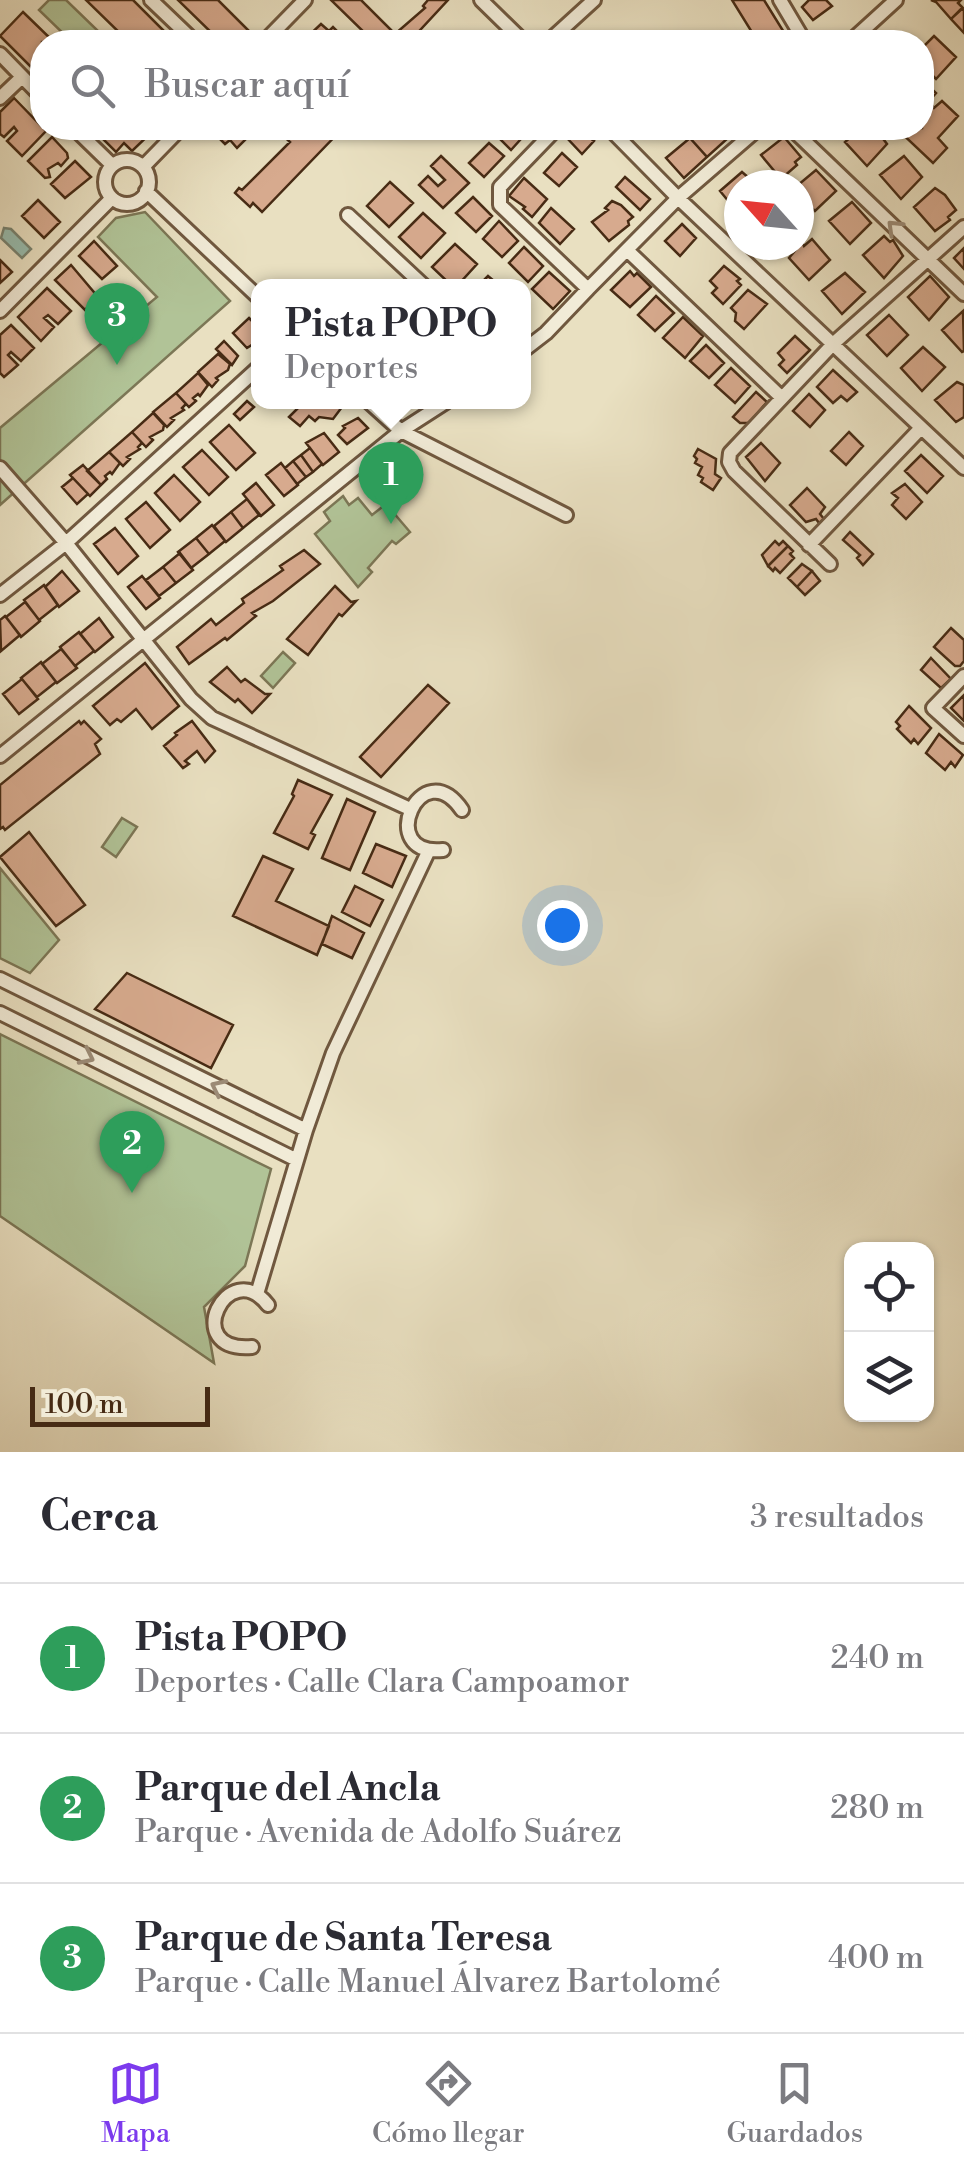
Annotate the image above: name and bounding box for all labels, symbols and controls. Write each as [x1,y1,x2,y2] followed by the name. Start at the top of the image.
[30,30,934,140] search box
[65,58,120,113] icon: search
[145,62,350,109] text: Buscar aquí
[724,170,814,260] north arrow
[887,220,905,238] one-way arrow
[251,279,531,409] popup
[84,282,150,365] pin: 3
[285,301,497,348] text: Pista POPO
[285,348,418,388] text: Deportes
[358,442,424,524] pin: 1
[537,900,588,951] your location
[77,1044,95,1064] one-way arrow
[211,1080,229,1099] one-way arrow
[100,1110,164,1193] pin: 2
[844,1242,934,1422] map controls
[844,1242,934,1332] button: locate
[844,1332,934,1422] button: layers
[30,1382,210,1426] scale bar
[45,1387,124,1422] text: 100 m
[40,1491,158,1544] text: Cerca
[750,1497,924,1537] text: 3 resultados
[135,1615,347,1662] text: Pista POPO
[65,1638,80,1678] text: 1
[831,1638,924,1678] text: 240 m
[135,1662,630,1702] text: Deportes · Calle Clara Campoamor
[135,1765,440,1812] text: Parque del Ancla
[62,1788,83,1828] text: 2
[830,1788,924,1828] text: 280 m
[135,1812,622,1852] text: Parque · Avenida de Adolfo Suárez
[135,1915,552,1962] text: Parque de Santa Teresa
[63,1938,82,1978] text: 3
[828,1938,924,1978] text: 400 m
[135,1962,721,2002] text: Parque · Calle Manuel Álvarez Bartolomé
[101,2056,170,2151] tab: Mapa
[372,2056,525,2151] tab: Cómo llegar
[726,2056,863,2151] tab: Guardados

